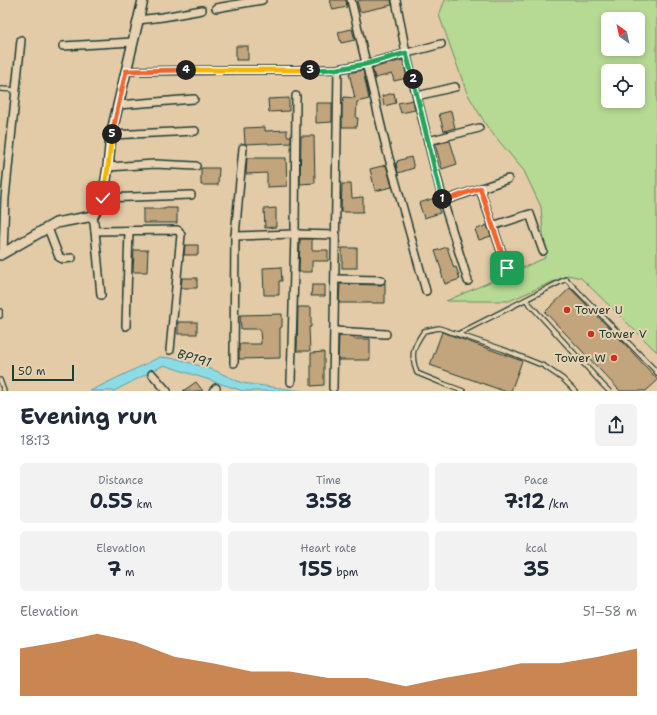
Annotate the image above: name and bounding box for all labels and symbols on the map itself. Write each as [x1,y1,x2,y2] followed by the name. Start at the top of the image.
[601,12,645,56] north arrow
[176,60,196,80] pin: 4
[300,60,320,80] pin: 3
[403,69,423,89] pin: 2
[102,124,122,144] pin: 5
[86,181,120,215] pin
[432,189,452,209] pin: 1
[490,251,524,285] pin
[575,302,623,318] place label: Tower U
[562,305,572,315] marker: Tower U
[599,326,647,342] place label: Tower V
[586,329,596,339] marker: Tower V
[175,345,213,371] water label: BP191
[555,350,606,366] place label: Tower W
[609,353,619,363] marker: Tower W
[12,363,74,382] scale bar

